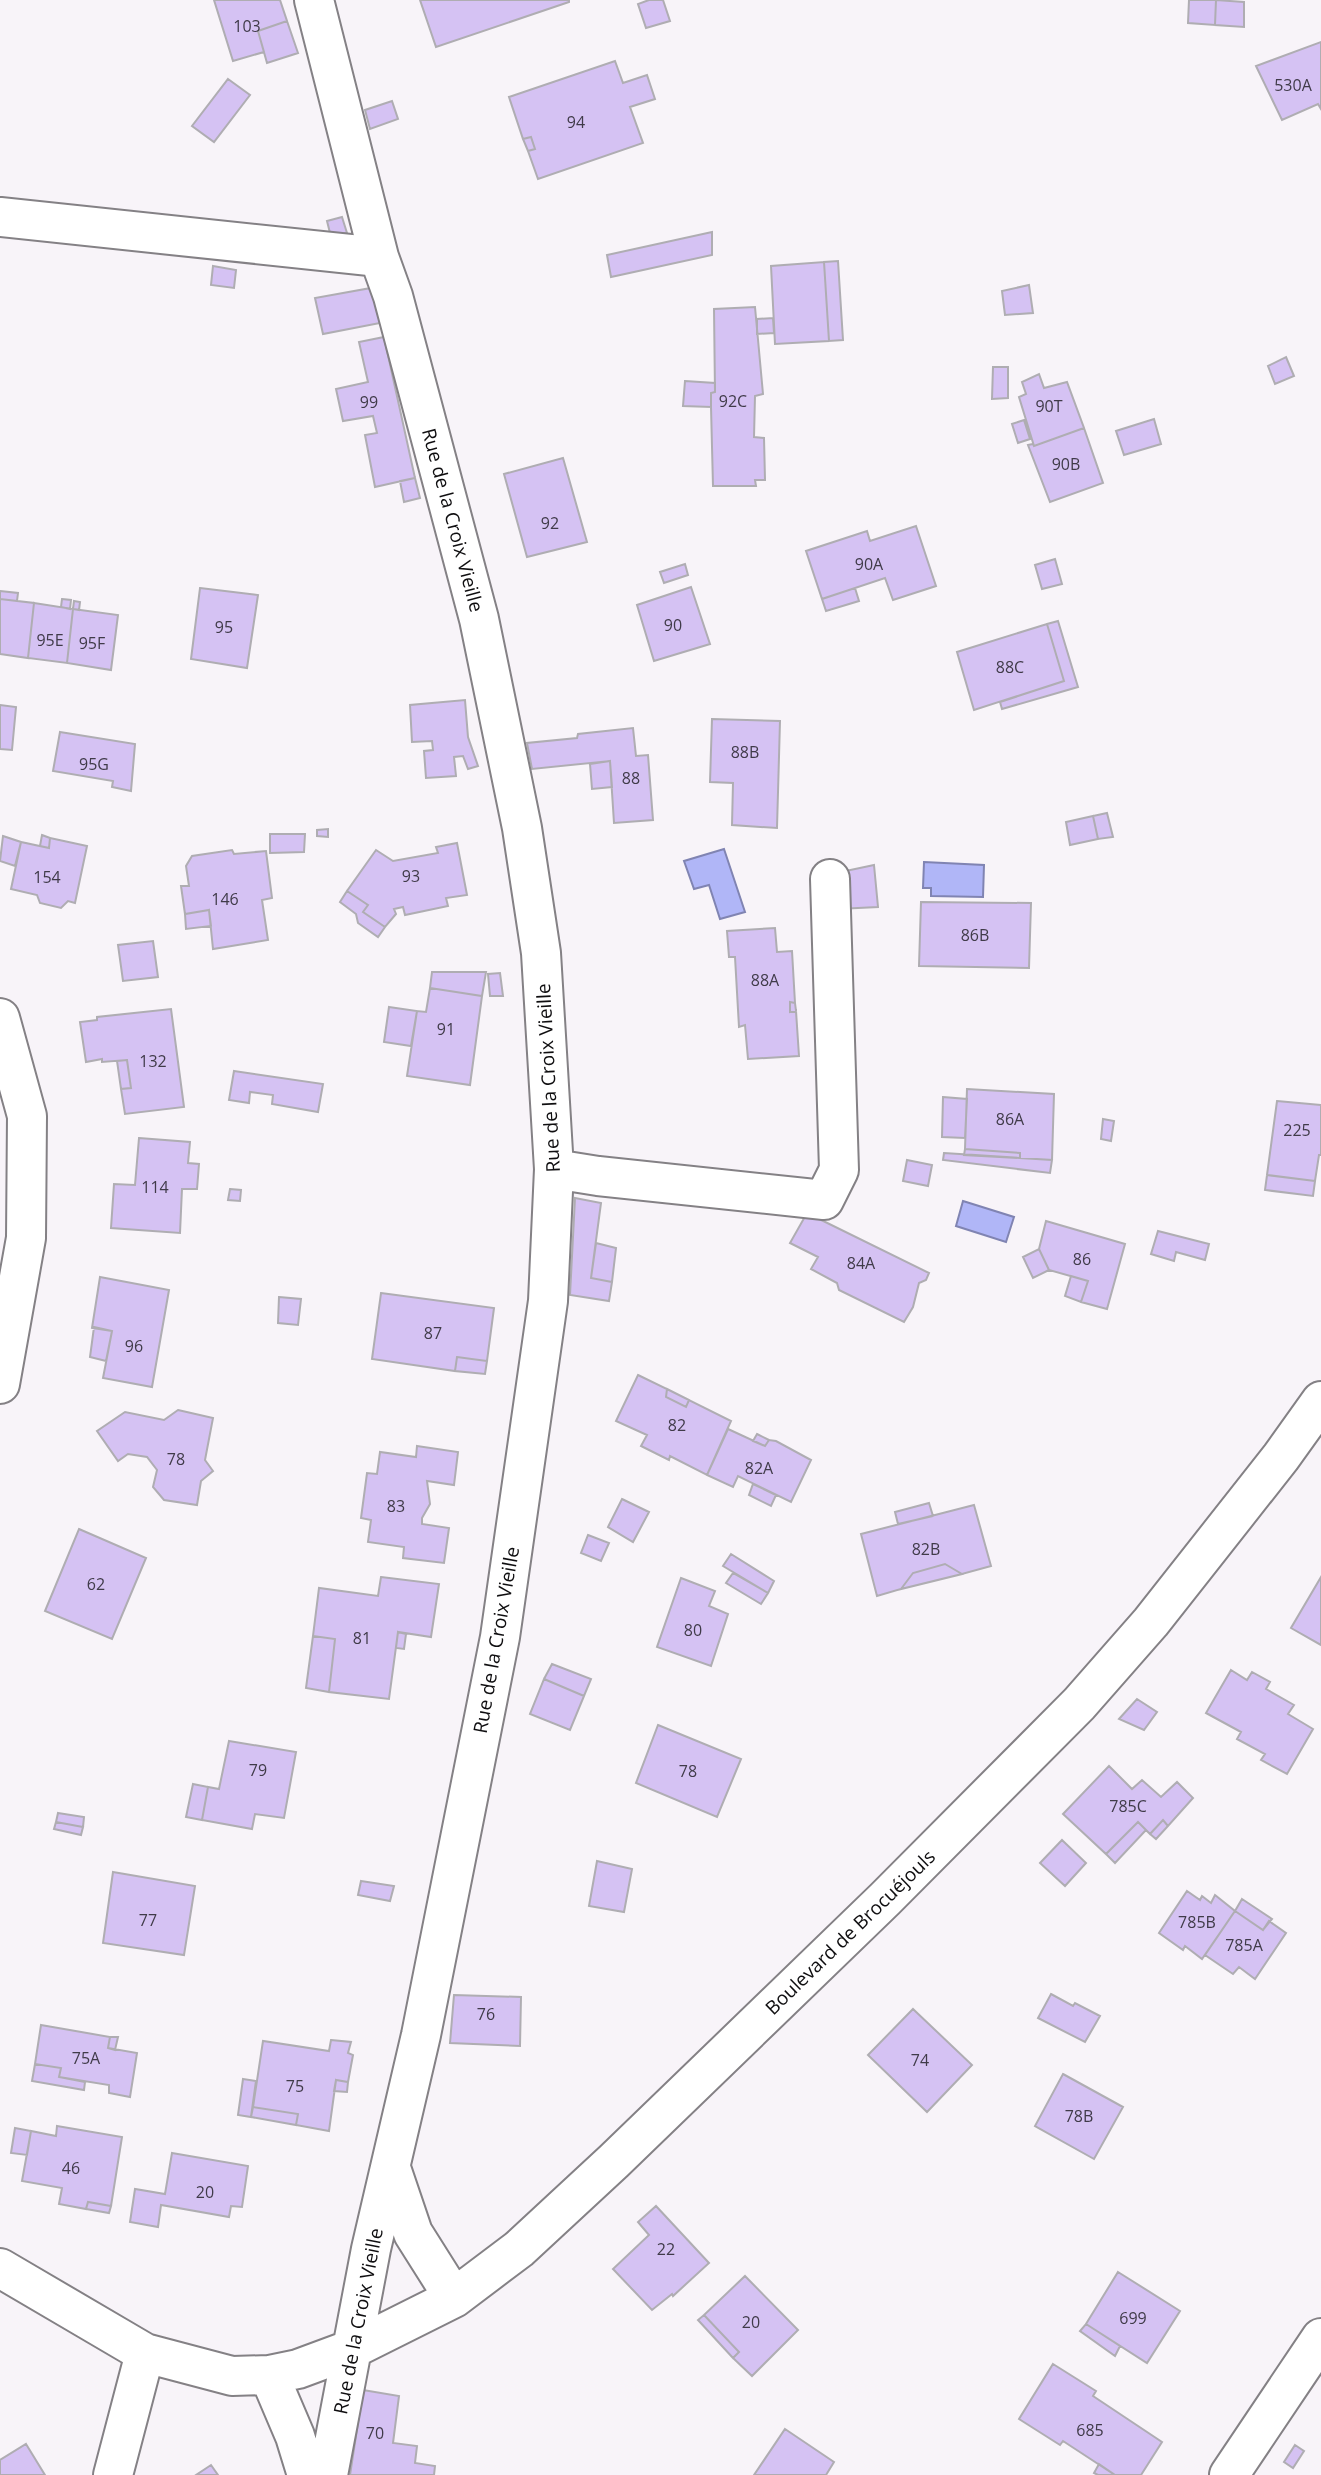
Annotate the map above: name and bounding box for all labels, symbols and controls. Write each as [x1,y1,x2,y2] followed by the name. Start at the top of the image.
[233,15,261,37] house number: 103
[1274,74,1313,96] house number: 530A
[567,111,585,133] house number: 94
[719,390,747,412] house number: 92C
[360,391,378,413] house number: 99
[1035,395,1063,417] house number: 90T
[416,425,490,615] street label: Rue de la Croix Vieille
[1052,453,1080,475] house number: 90B
[541,512,559,534] house number: 92
[855,553,884,575] house number: 90A
[664,614,682,636] house number: 90
[215,616,233,638] house number: 95
[36,629,64,651] house number: 95E
[79,632,105,654] house number: 95F
[996,656,1024,678] house number: 88C
[731,741,759,763] house number: 88B
[79,753,109,775] house number: 95G
[622,767,640,789] house number: 88
[402,865,420,887] house number: 93
[33,866,61,888] house number: 154
[211,888,239,910] house number: 146
[961,924,989,946] house number: 86B
[751,969,780,991] house number: 88A
[530,983,566,1173] street label: Rue de la Croix Vieille
[437,1018,455,1040] house number: 91
[139,1050,167,1072] house number: 132
[996,1108,1025,1130] house number: 86A
[1283,1119,1311,1141] house number: 225
[141,1176,169,1198] house number: 114
[1073,1248,1091,1270] house number: 86
[847,1252,876,1274] house number: 84A
[424,1322,442,1344] house number: 87
[125,1335,143,1357] house number: 96
[668,1414,686,1436] house number: 82
[167,1448,185,1470] house number: 78
[745,1457,774,1479] house number: 82A
[387,1495,405,1517] house number: 83
[912,1538,940,1560] house number: 82B
[467,1545,525,1735] street label: Rue de la Croix Vieille
[87,1573,105,1595] house number: 62
[684,1619,702,1641] house number: 80
[353,1627,371,1649] house number: 81
[249,1759,267,1781] house number: 79
[679,1760,697,1782] house number: 78
[1109,1795,1147,1817] house number: 785C
[759,1844,941,2020] street label: Boulevard de Brocuéjouls
[139,1909,157,1931] house number: 77
[1178,1911,1216,1933] house number: 785B
[1225,1934,1264,1956] house number: 785A
[477,2003,495,2025] house number: 76
[72,2047,101,2069] house number: 75A
[911,2049,929,2071] house number: 74
[286,2075,304,2097] house number: 75
[1065,2105,1093,2127] house number: 78B
[62,2157,80,2179] house number: 46
[196,2181,214,2203] house number: 20
[327,2226,389,2416] street label: Rue de la Croix Vieille
[657,2238,675,2260] house number: 22
[1119,2307,1147,2329] house number: 699
[742,2311,760,2333] house number: 20
[1076,2419,1104,2441] house number: 685
[366,2422,384,2444] house number: 70

